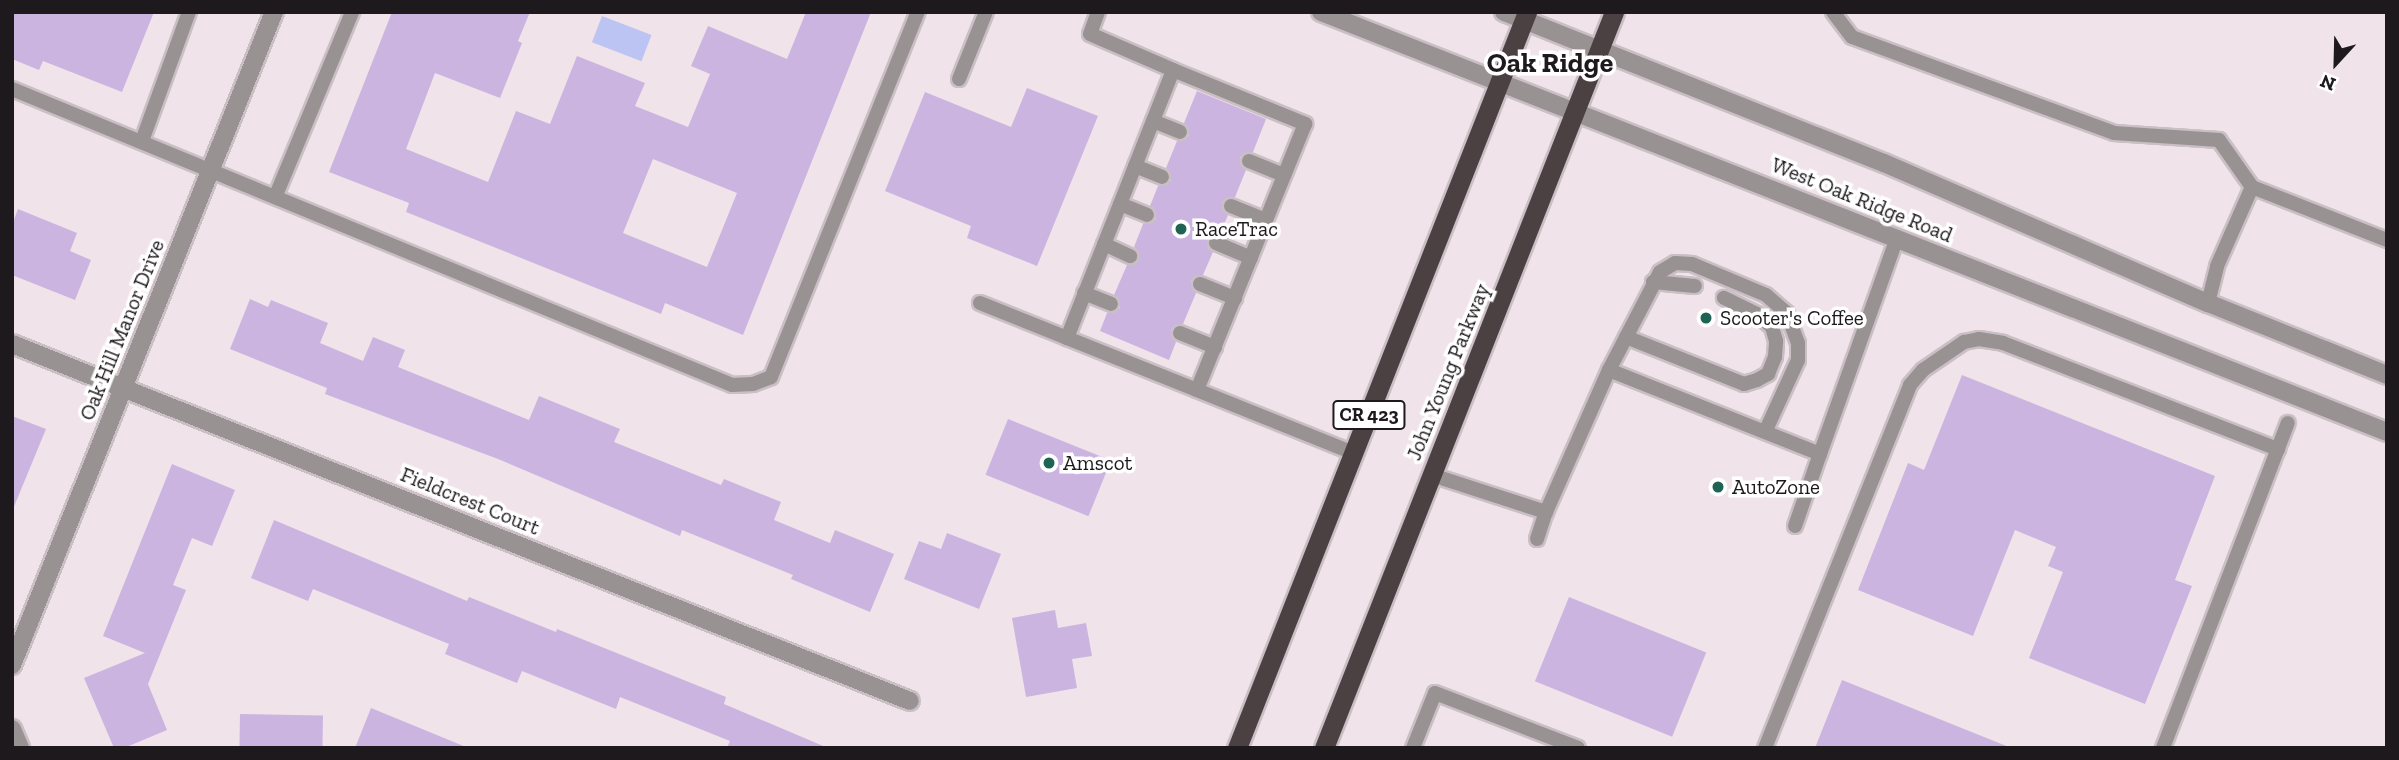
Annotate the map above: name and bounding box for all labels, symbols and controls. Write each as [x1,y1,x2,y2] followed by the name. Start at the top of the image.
[2301,28,2371,98] north arrow
[1487,46,1613,80] district label: Oak Ridge
[2317,70,2339,96] text: N
[1768,152,1956,248] street label: West Oak Ridge Road
[1195,216,1278,242] place label: RaceTrac
[1173,221,1189,237] marker: RaceTrac
[74,236,170,424] street label: Oak Hill Manor Drive
[1401,280,1495,464] street label: John Young Parkway
[1720,305,1864,331] place label: Scooter's Coffee
[1698,310,1714,326] marker: Scooter's Coffee
[1332,400,1406,430] road number: CR 423
[1063,450,1132,476] place label: Amscot
[1041,455,1057,471] marker: Amscot
[397,462,543,540] street label: Fieldcrest Court
[1732,474,1820,500] place label: AutoZone
[1710,479,1726,495] marker: AutoZone

